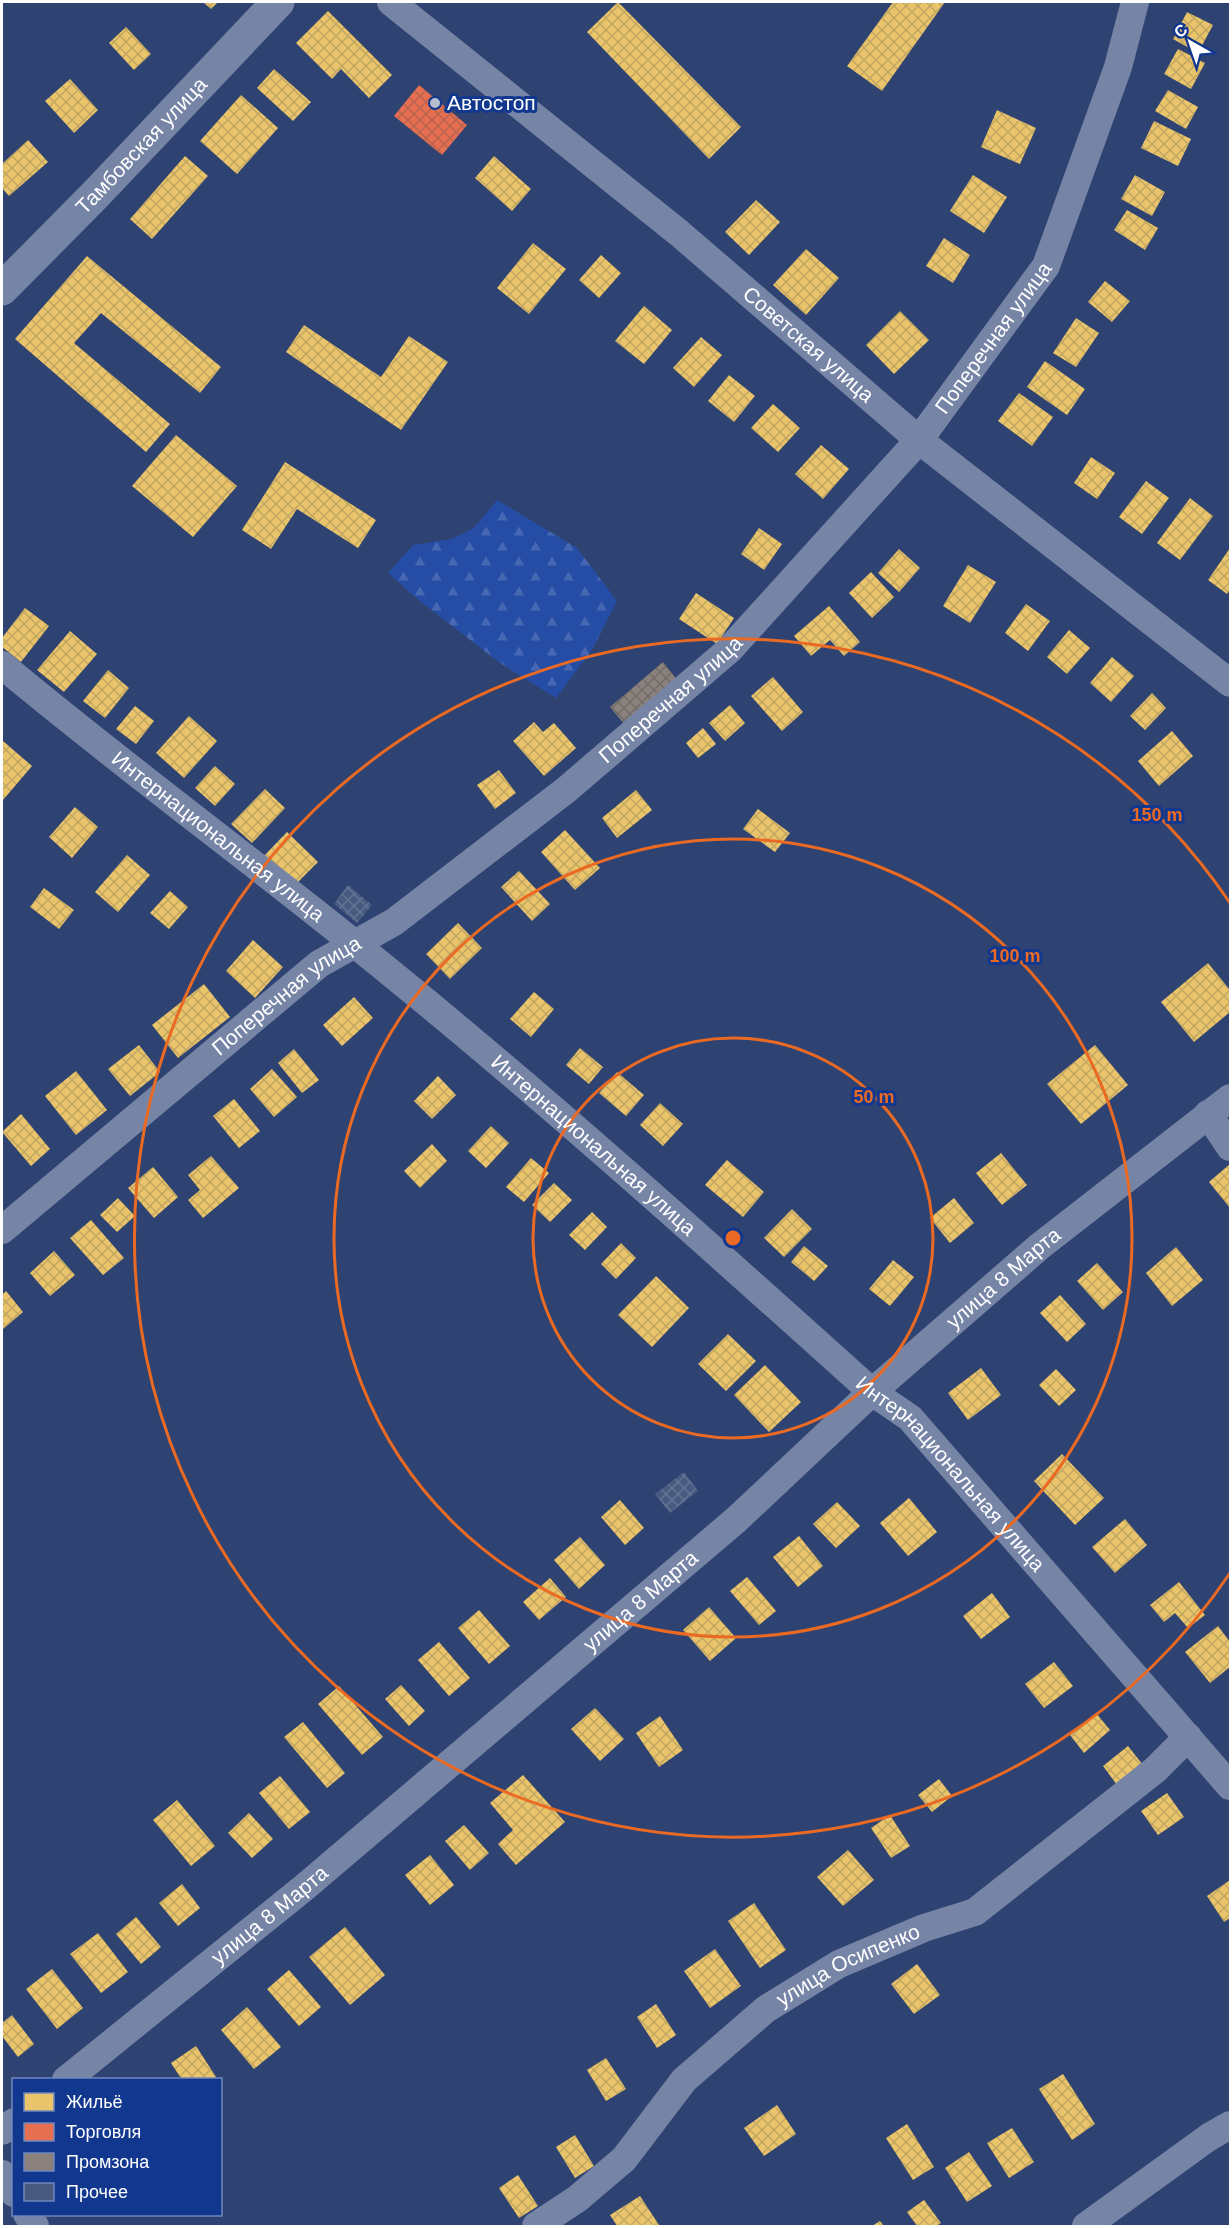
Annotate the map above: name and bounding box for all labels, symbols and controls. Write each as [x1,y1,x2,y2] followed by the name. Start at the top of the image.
[1160,12,1220,72] north arrow
[1171,20,1191,41] text: С
[71,72,211,218] street label: Тамбовская улица
[447,91,536,114] place label: Автостоп
[428,96,442,110] marker: Автостоп
[930,257,1056,418] street label: Поперечная улица
[739,282,879,407] street label: Советская улица
[594,631,747,767] street label: Поперечная улица
[108,746,329,926] street label: Интернациональная улица
[1131,805,1183,825] text: 150 m
[207,931,365,1060] street label: Поперечная улица
[989,946,1041,966] text: 100 m
[487,1050,701,1240] street label: Интернациональная улица
[853,1087,895,1107] text: 50 m
[942,1222,1065,1333] street label: улица 8 Марта
[723,1228,743,1248] centre of rings
[852,1371,1050,1576] street label: Интернациональная улица
[578,1545,702,1656] street label: улица 8 Марта
[207,1861,332,1969] street label: улица 8 Марта
[772,1919,923,2011] street label: улица Осипенко
[12,2078,222,2216] legend
[66,2092,123,2112] text: Жильё
[66,2122,141,2142] text: Торговля
[66,2152,150,2172] text: Промзона
[66,2182,128,2202] text: Прочее

